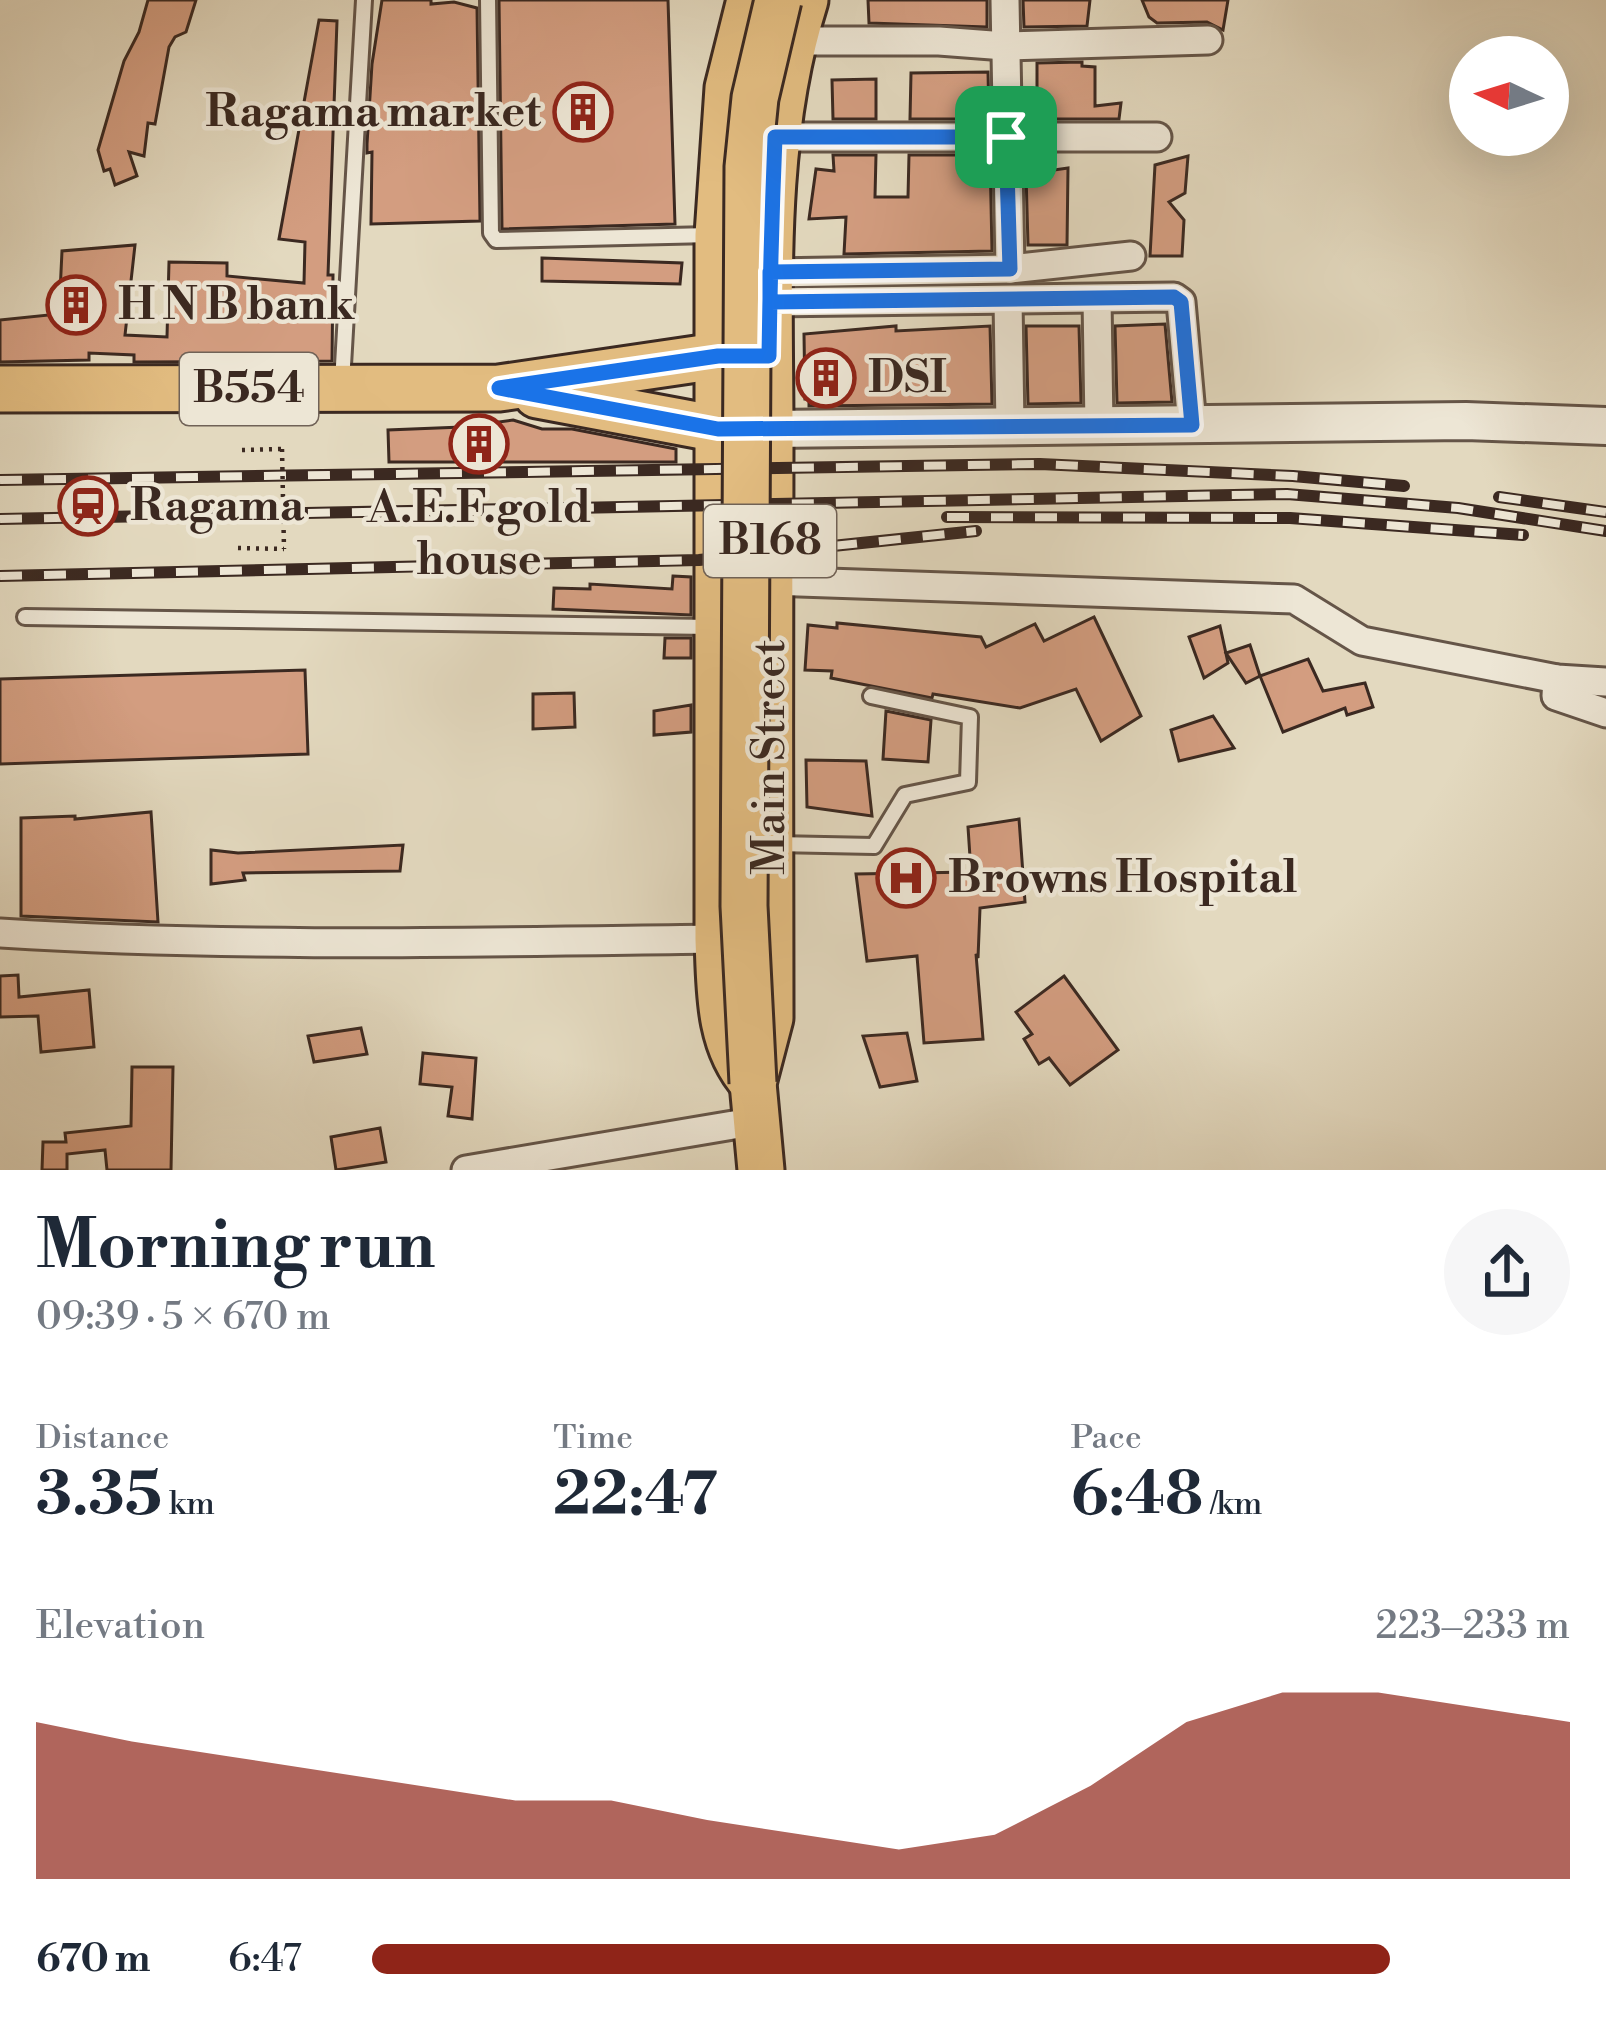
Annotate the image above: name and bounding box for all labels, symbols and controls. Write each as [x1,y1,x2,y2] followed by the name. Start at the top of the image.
[1449,36,1569,156] north arrow
[1449,36,1569,156] map controls
[552,81,614,143] building icon: Ragama market
[205,84,542,141] place label: Ragama market
[955,86,1057,188] pin
[973,104,1039,170] icon: arrive
[45,274,107,336] building icon: H N B bank
[118,277,355,334] place label: H N B bank
[795,347,857,409] building icon: DSI
[868,350,947,407] place label: DSI
[180,353,318,425] road number: B554
[448,413,510,475] building icon: A.E.F.gold house
[57,475,119,537] station icon: Ragama
[130,478,305,535] place label: Ragama
[366,480,591,589] place label: A.E.F.gold house
[704,505,836,577] road number: B168
[742,639,799,875] street label: Main Street
[875,847,937,909] hospital icon: Browns Hospital
[948,850,1298,907] place label: Browns Hospital
[36,1206,435,1289] text: Morning run
[1444,1209,1570,1335] button: share
[36,1293,331,1342] text: 09:39 · 5 × 670 m
[36,1418,169,1459] text: Distance
[553,1418,633,1459] text: Time
[1071,1418,1142,1459] text: Pace
[36,1459,162,1534] text: 3.35
[553,1459,718,1534] text: 22:47
[1071,1459,1203,1534] text: 6:48
[162,1484,215,1525] text: km
[1203,1484,1263,1525] text: /km
[36,1602,205,1651] text: Elevation
[1376,1602,1570,1651] text: 223–233 m
[36,1935,151,1984] text: 670 m
[228,1935,302,1984] text: 6:47

